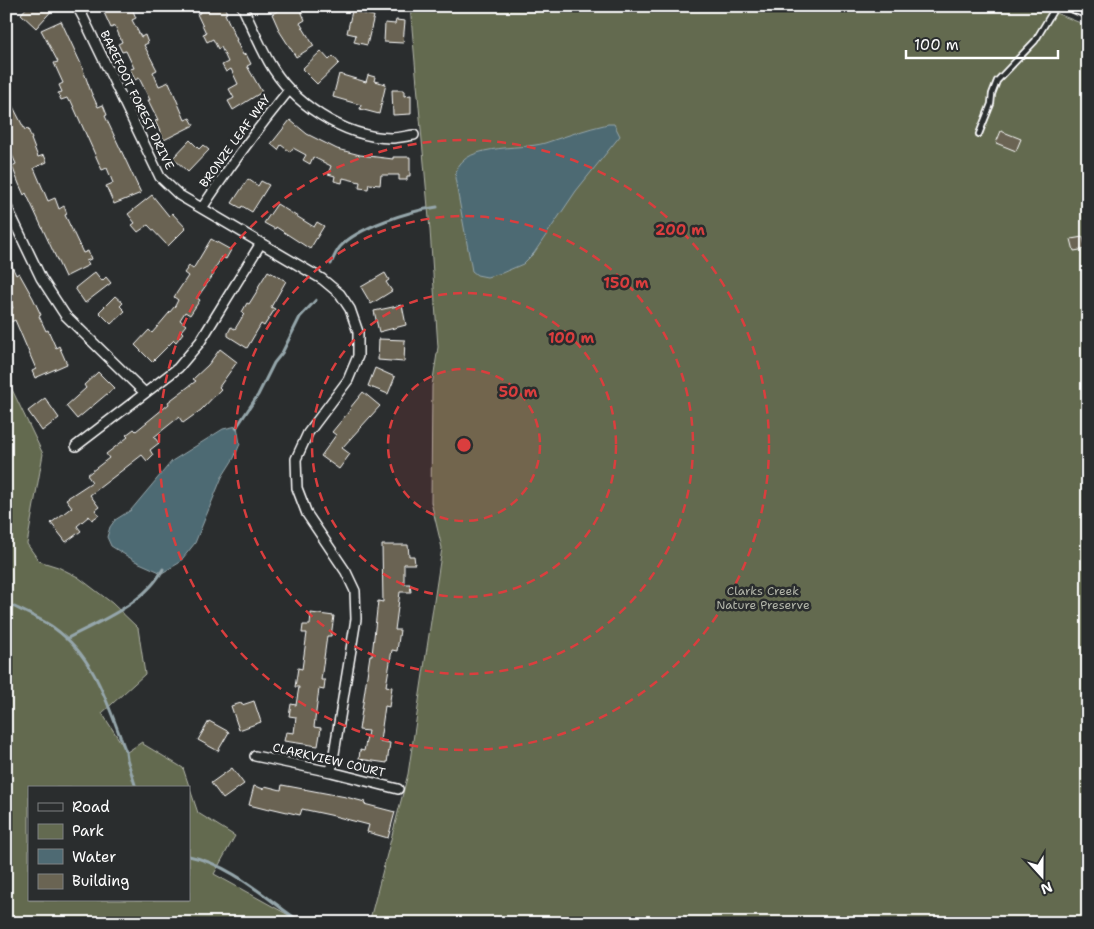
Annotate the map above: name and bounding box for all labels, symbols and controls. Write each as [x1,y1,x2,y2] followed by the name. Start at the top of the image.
[96,28,178,172] street label: BAREFOOT FOREST DRIVE
[906,28,1059,60] scale bar
[914,35,959,55] text: 100 m
[196,91,275,191] street label: BRONZE LEAF WAY
[655,220,705,240] text: 200 m
[603,273,649,293] text: 150 m
[548,328,594,348] text: 100 m
[499,382,538,402] text: 50 m
[455,436,473,454] centre of rings
[716,583,810,613] park label: Clarks Creek Nature Preserve
[271,739,387,781] street label: CLARKVIEW COURT
[28,786,190,902] legend
[72,797,110,817] text: Road
[72,821,104,841] text: Park
[72,847,116,867] text: Water
[1016,852,1066,902] north arrow
[72,871,129,891] text: Building
[1038,878,1055,899] text: N

